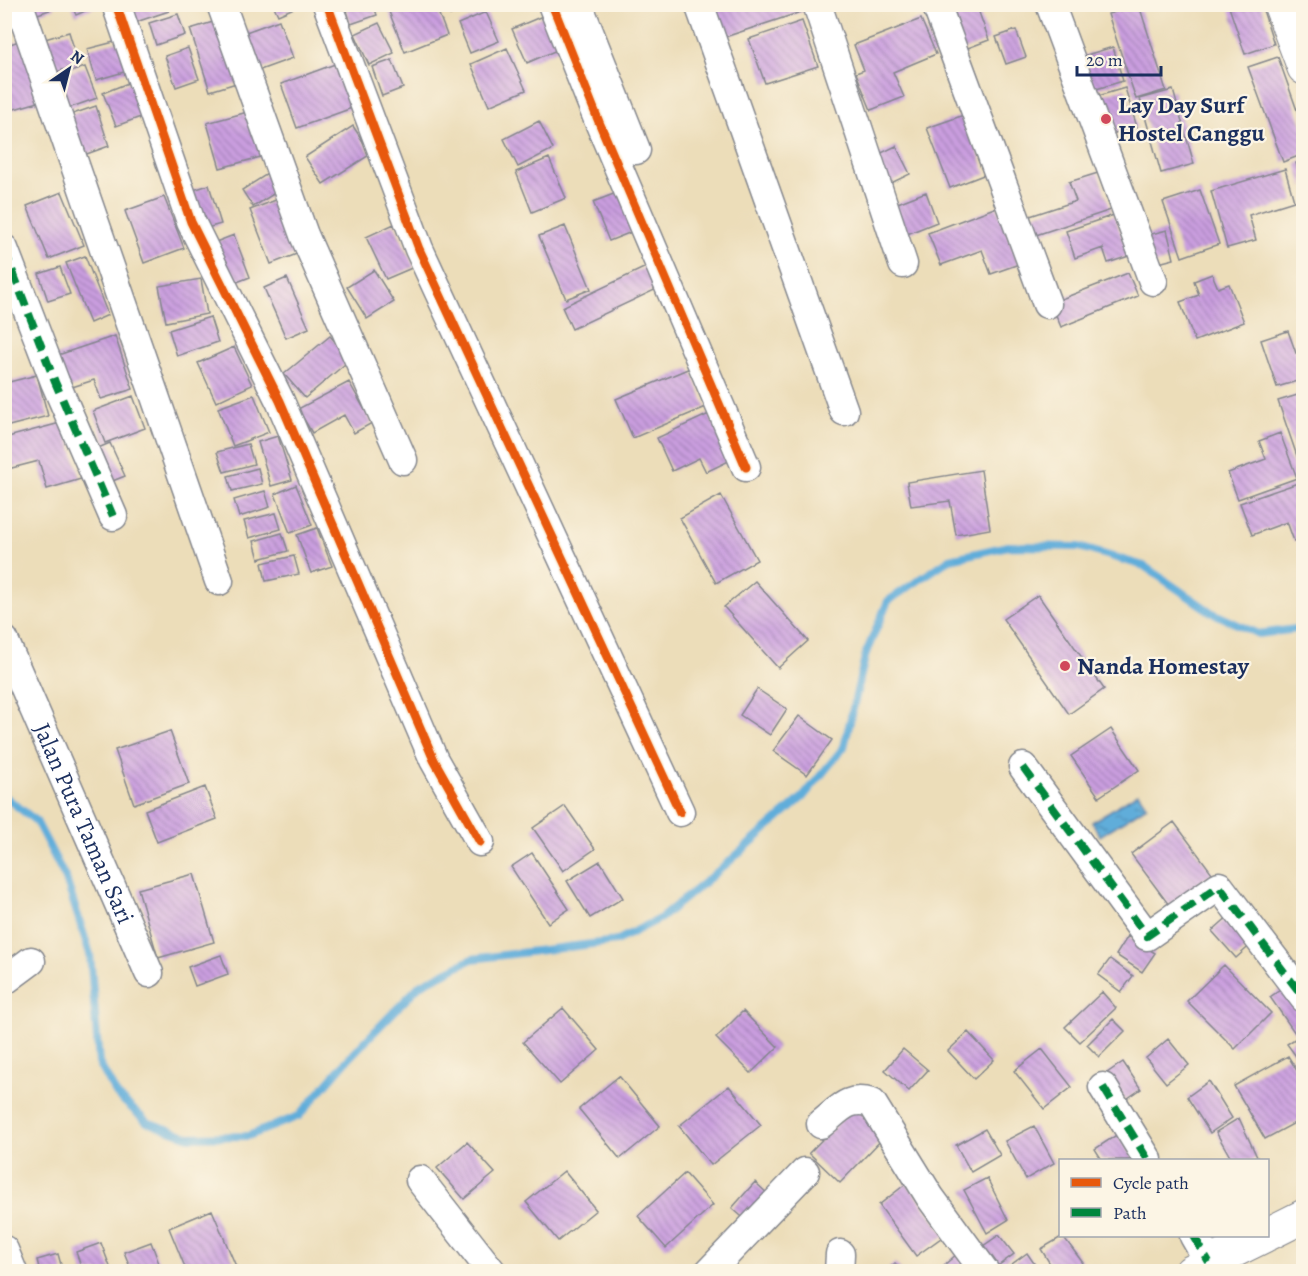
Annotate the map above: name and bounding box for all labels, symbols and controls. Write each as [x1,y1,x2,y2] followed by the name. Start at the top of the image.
[39,39,99,99] north arrow
[1077,39,1161,77] scale bar
[66,45,88,70] text: N
[1086,48,1123,72] text: 20 m
[1118,89,1265,149] place label: Lay Day Surf Hostel Canggu
[1099,112,1113,126] marker: Lay Day Surf Hostel Canggu
[1077,650,1250,682] place label: Nanda Homestay
[1058,659,1072,673] marker: Nanda Homestay
[26,718,142,929] street label: Jalan Pura Taman Sari
[1059,1159,1269,1237] legend
[1113,1171,1189,1195] text: Cycle path
[1113,1201,1147,1225] text: Path

